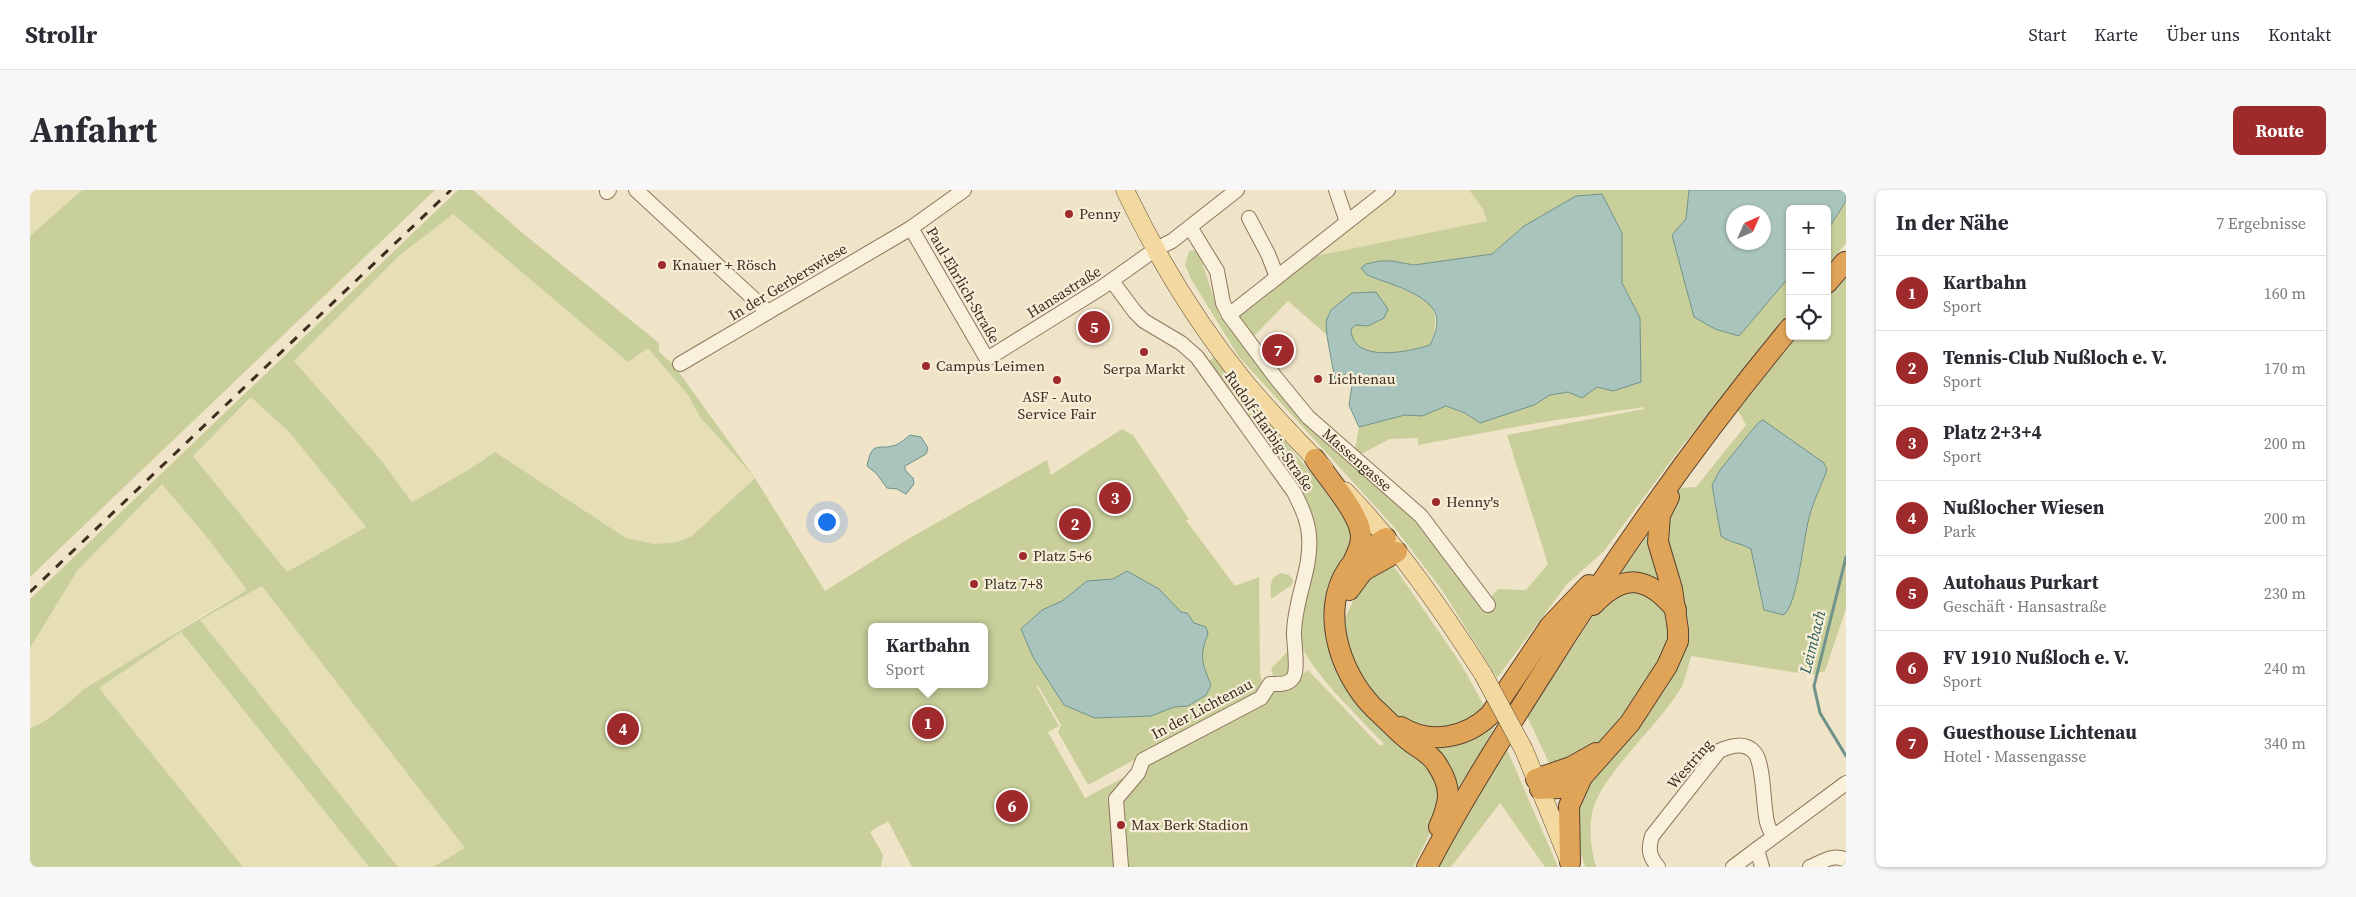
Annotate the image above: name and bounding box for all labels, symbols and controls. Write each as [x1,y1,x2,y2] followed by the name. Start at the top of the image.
[25,18,97,51] text: Strollr
[2029,22,2066,47] text: Start
[2094,22,2138,47] text: Karte
[2166,22,2240,47] text: Über uns
[2268,22,2331,47] text: Kontakt
[30,106,157,154] text: Anfahrt
[2233,106,2326,155] button: Route
[1079,203,1121,224] place label: Penny
[1726,205,1771,250] north arrow
[1786,205,1831,340] map controls
[1786,205,1831,250] button: +
[1063,208,1075,220] marker: Penny
[1896,208,2009,237] text: In der Nähe
[2216,212,2306,234] text: 7 Ergebnisse
[922,223,1005,347] street label: Paul-Ehrlich-Straße
[724,238,851,325] street label: In der Gerberswiese
[1786,250,1831,295] button: −
[672,254,777,275] place label: Knauer + Rösch
[656,259,668,271] marker: Knauer + Rösch
[1023,260,1105,323] street label: Hansastraße
[1943,269,2027,295] text: Kartbahn
[1908,282,1916,304] text: 1
[2264,282,2306,304] text: 160 m
[1786,295,1831,340] button: locate
[1943,295,1981,317] text: Sport
[1078,308,1110,346] pin: 5
[1262,331,1294,369] pin: 7
[1943,344,2167,370] text: Tennis-Club Nußloch e. V.
[1138,346,1150,358] marker: Serpa Markt
[936,355,1045,376] place label: Campus Leimen
[1908,357,1916,379] text: 2
[2264,357,2306,379] text: 170 m
[1103,358,1185,379] place label: Serpa Markt
[920,360,932,372] marker: Campus Leimen
[1220,366,1319,496] street label: Rudolf-Harbig-Straße
[1328,368,1396,389] place label: Lichtenau
[1943,370,1981,392] text: Sport
[1312,373,1324,385] marker: Lichtenau
[1051,374,1063,386] marker: ASF - Auto Service Fair
[1018,386,1097,424] place label: ASF - Auto Service Fair
[1943,419,2042,445] text: Platz 2+3+4
[1318,423,1397,496] street label: Massengasse
[1908,432,1916,454] text: 3
[2264,432,2306,454] text: 200 m
[1943,445,1981,467] text: Sport
[1099,479,1131,517] pin: 3
[1446,491,1499,512] place label: Henny's
[1943,494,2104,520] text: Nußlocher Wiesen
[1430,496,1442,508] marker: Henny's
[1059,505,1091,543] pin: 2
[1908,507,1916,529] text: 4
[2264,507,2306,529] text: 200 m
[814,509,840,535] your location
[1943,520,1976,542] text: Park
[1033,545,1092,566] place label: Platz 5+6
[1017,550,1029,562] marker: Platz 5+6
[1943,569,2099,595] text: Autohaus Purkart
[984,573,1043,594] place label: Platz 7+8
[968,578,980,590] marker: Platz 7+8
[1908,582,1916,604] text: 5
[2264,582,2306,604] text: 230 m
[1943,595,2107,617] text: Geschäft · Hansastraße
[1793,608,1831,677] water label: Leimbach
[868,623,988,688] popup
[886,632,970,658] text: Kartbahn
[1943,644,2129,670] text: FV 1910 Nußloch e. V.
[1908,657,1916,679] text: 6
[2264,657,2306,679] text: 240 m
[886,658,925,680] text: Sport
[1943,670,1981,692] text: Sport
[1148,673,1256,744] street label: In der Lichtenau
[912,704,944,742] pin: 1
[607,710,639,748] pin: 4
[1943,719,2137,745] text: Guesthouse Lichtenau
[1908,732,1916,754] text: 7
[2264,732,2306,754] text: 340 m
[1662,734,1717,793] street label: Westring
[1943,745,2086,767] text: Hotel · Massengasse
[996,787,1028,825] pin: 6
[1131,814,1249,835] place label: Max Berk Stadion
[1115,819,1127,831] marker: Max Berk Stadion

